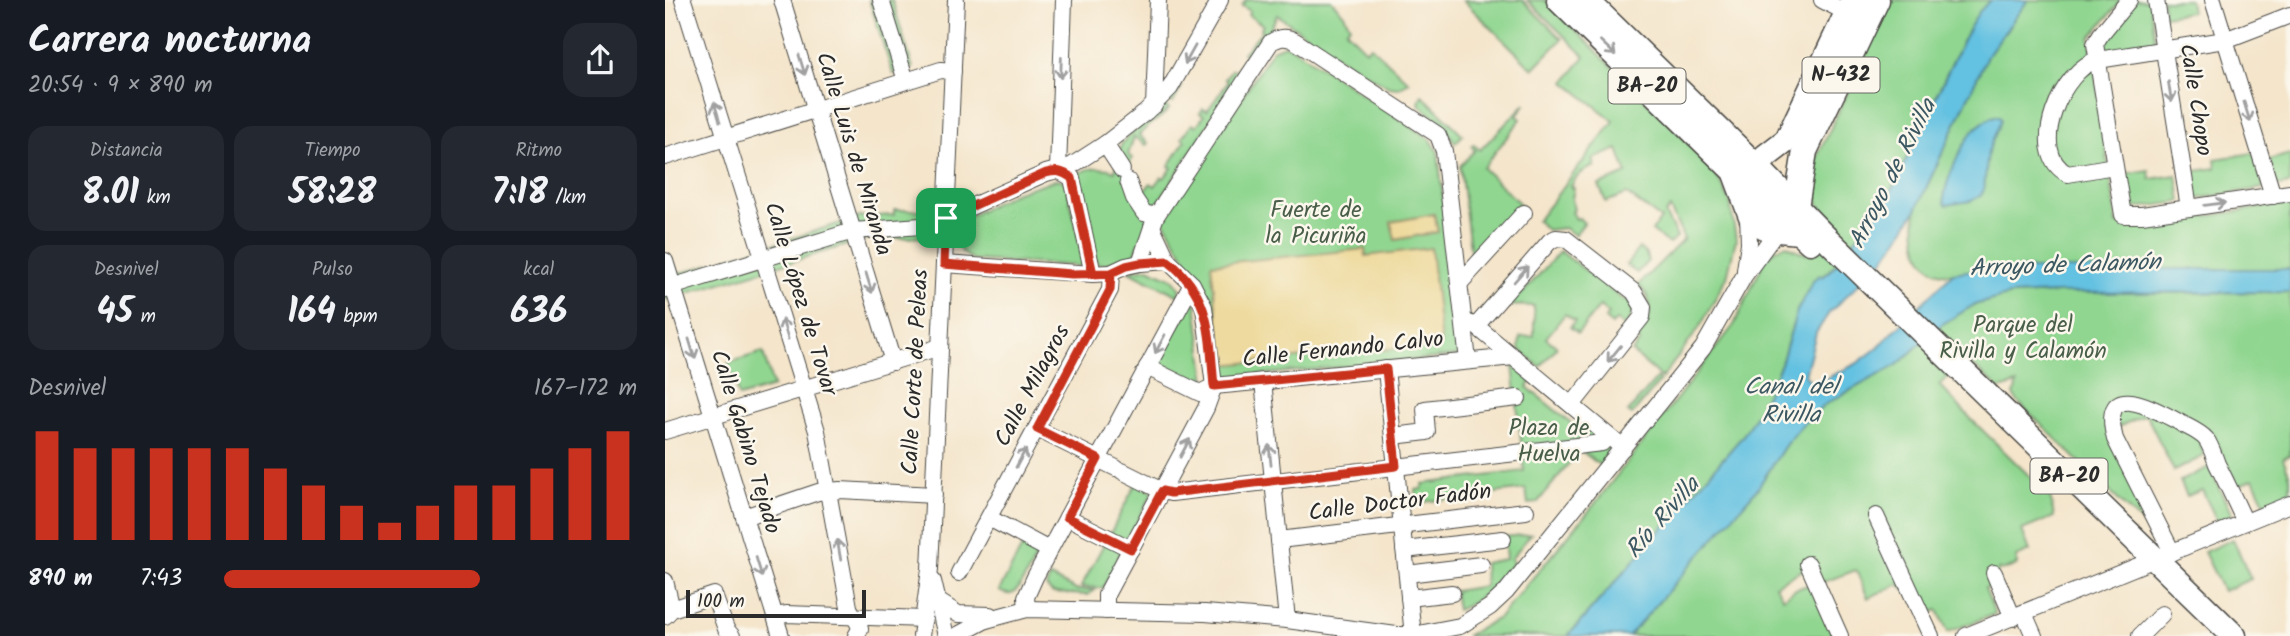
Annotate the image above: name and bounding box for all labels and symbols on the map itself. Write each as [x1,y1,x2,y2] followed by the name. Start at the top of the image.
[1599,39,1616,56] one-way arrow
[2168,41,2222,159] street label: Calle Chopo
[1183,44,1196,65] one-way arrow
[805,48,901,260] street label: Calle Luis de Miranda
[796,54,809,76] one-way arrow
[1055,56,1068,79] one-way arrow
[1803,57,1879,92] road number: N-432
[1609,68,1685,104] road number: BA-20
[2164,80,2177,103] one-way arrow
[1838,90,1948,256] water label: Arroyo de Rivilla
[710,101,723,123] one-way arrow
[2242,101,2255,123] one-way arrow
[916,188,976,248] pin
[1265,193,1367,255] park label: Fuerte de la Picuriña
[753,198,847,402] street label: Calle López de Tovar
[2204,198,2226,211] one-way arrow
[1969,243,2163,289] water label: Arroyo de Calamón
[1513,266,1529,284] one-way arrow
[893,268,939,476] street label: Calle Corte de Peleas
[863,271,876,293] one-way arrow
[1939,308,2107,370] park label: Parque del Rivilla y Calamón
[778,318,791,340] one-way arrow
[986,318,1080,454] street label: Calle Milagros
[1241,322,1445,378] street label: Calle Fernando Calvo
[1152,334,1166,354] one-way arrow
[687,338,700,360] one-way arrow
[700,345,790,539] street label: Calle Gabino Tejado
[1606,345,1622,363] one-way arrow
[1744,368,1842,435] water label: Canal del Rivilla
[1509,411,1589,473] park label: Plaza de Huelva
[1178,439,1192,459] one-way arrow
[1264,444,1277,467] one-way arrow
[1015,448,1028,469] one-way arrow
[2031,458,2107,494] road number: BA-20
[1616,467,1711,568] water label: Río Rivilla
[1306,474,1494,532] street label: Calle Doctor Fadón
[831,539,845,562] one-way arrow
[754,555,767,577] one-way arrow
[686,587,866,619] scale bar

